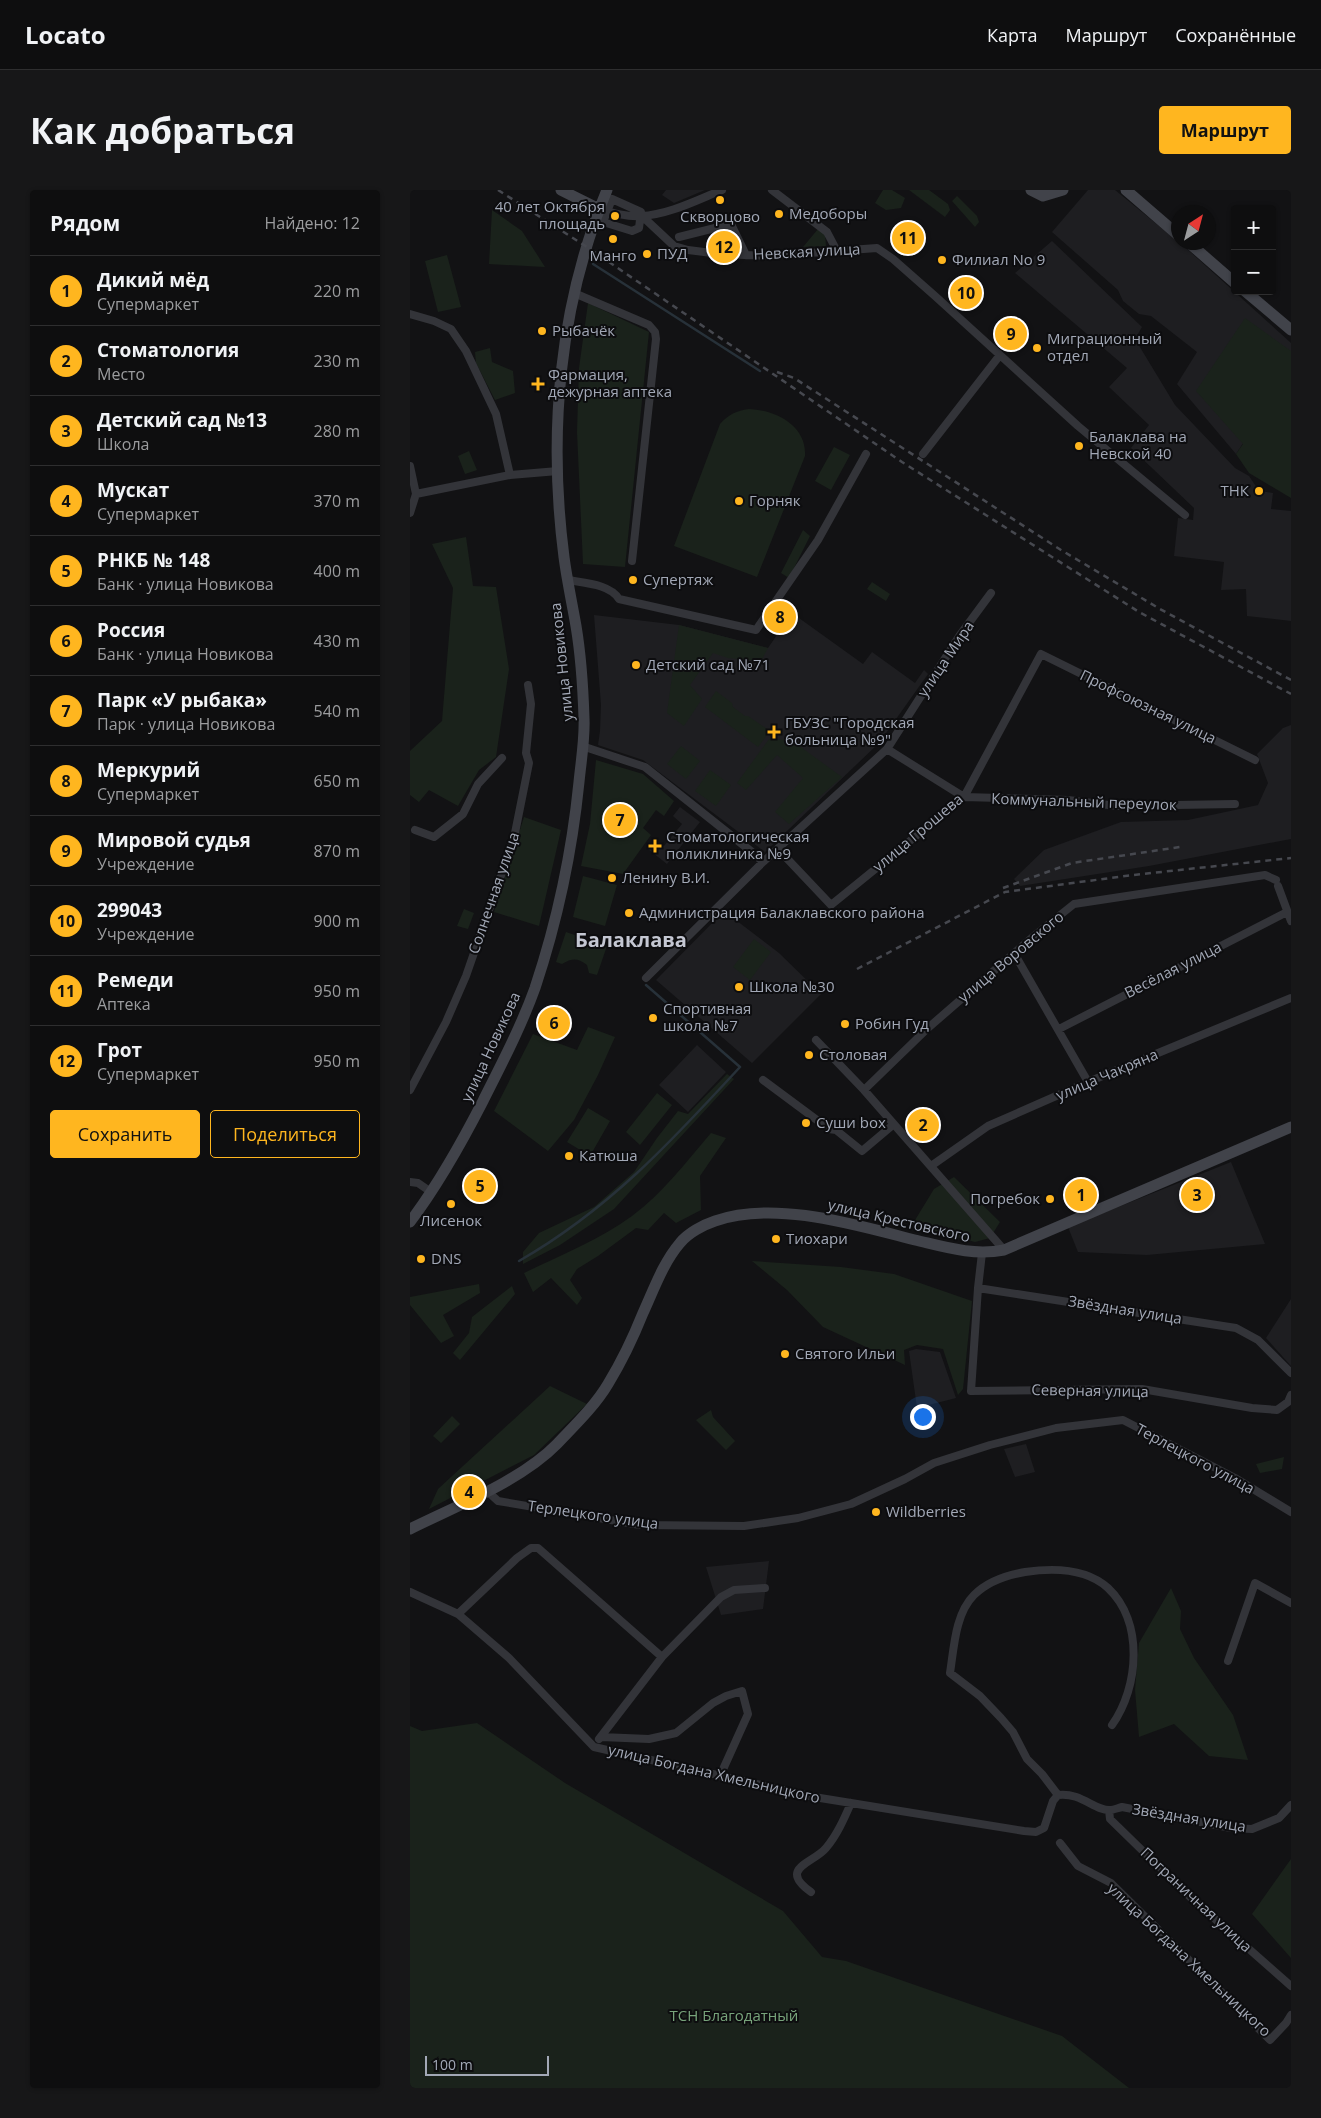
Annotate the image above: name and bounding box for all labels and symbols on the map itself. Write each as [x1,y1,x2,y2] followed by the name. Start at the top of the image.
[714,194,726,206] marker: Скворцово
[495,196,605,233] place label: 40 лет Октября площадь
[789,203,867,223] place label: Медоборы
[1171,205,1216,250] north arrow
[680,206,760,226] place label: Скворцово
[773,208,785,220] marker: Медоборы
[609,210,621,222] marker: 40 лет Октября площадь
[892,219,924,257] pin: 11
[708,228,740,266] pin: 12
[607,233,619,245] marker: Манго
[753,238,861,264] street label: Невская улица
[657,243,687,263] place label: ПУД
[590,245,636,265] place label: Манго
[641,248,653,260] marker: ПУД
[952,249,1045,269] place label: Филиал No 9
[936,254,948,266] marker: Филиал No 9
[950,274,982,312] pin: 10
[995,315,1027,353] pin: 9
[552,320,615,340] place label: Рыбачёк
[536,325,548,337] marker: Рыбачёк
[1047,328,1162,365] place label: Миграционный отдел
[1031,342,1043,354] marker: Миграционный отдел
[548,364,672,401] place label: Фармация, дежурная аптека
[532,378,544,390] marker: Фармация, дежурная аптека
[1089,426,1187,463] place label: Балаклава на Невской 40
[1073,440,1085,452] marker: Балаклава на Невской 40
[1221,480,1250,500] place label: ТНК
[1253,485,1265,497] marker: ТНК
[749,490,801,510] place label: Горняк
[733,495,745,507] marker: Горняк
[643,569,713,589] place label: Супертяж
[627,574,639,586] marker: Супертяж
[764,598,796,636] pin: 8
[545,602,577,722] street label: улица Новикова
[912,616,978,700] street label: улица Мира
[646,654,770,674] place label: Детский сад №71
[630,659,642,671] marker: Детский сад №71
[1077,664,1220,748] street label: Профсоюзная улица
[785,712,915,749] place label: ГБУЗС "Городская больница №9"
[767,725,781,739] marker: ГБУЗС "Городская больница №9"
[991,788,1177,814] street label: Коммунальный переулок
[868,789,967,876] street label: улица Грошева
[604,801,636,839] pin: 7
[666,826,810,863] place label: Стоматологическая поликлиника №9
[463,829,523,956] street label: Солнечная улица
[648,839,662,853] marker: Стоматологическая поликлиника №9
[622,867,710,887] place label: Ленину В.И.
[606,872,618,884] marker: Ленину В.И.
[639,902,925,922] place label: Администрация Балаклавского района
[953,906,1067,1006] street label: улица Воровского
[623,907,635,919] marker: Администрация Балаклавского района
[575,926,687,953] district label: Балаклава
[1121,936,1224,1002] street label: Весёлая улица
[749,976,835,996] place label: Школа №30
[733,981,745,993] marker: Школа №30
[456,988,524,1105] street label: улица Новикова
[663,998,751,1035] place label: Спортивная школа №7
[538,1004,570,1042] pin: 6
[647,1012,659,1024] marker: Спортивная школа №7
[855,1013,929,1033] place label: Робин Гуд
[839,1018,851,1030] marker: Робин Гуд
[819,1044,887,1064] place label: Столовая
[1053,1044,1161,1105] street label: улица Чакряна
[803,1049,815,1061] marker: Столовая
[907,1106,939,1144] pin: 2
[816,1112,886,1132] place label: Суши box
[800,1117,812,1129] marker: Суши box
[579,1145,638,1165] place label: Катюша
[563,1150,575,1162] marker: Катюша
[464,1167,496,1205] pin: 5
[1065,1176,1097,1214] pin: 1
[1181,1176,1213,1214] pin: 3
[970,1188,1040,1208] place label: Погребок
[1044,1193,1056,1205] marker: Погребок
[826,1194,972,1246] street label: улица Крестовского
[445,1198,457,1210] marker: Лисенок
[420,1210,482,1230] place label: Лисенок
[786,1228,848,1248] place label: Тиохари
[770,1233,782,1245] marker: Тиохари
[431,1248,461,1268] place label: DNS
[415,1253,427,1265] marker: DNS
[1067,1290,1184,1328] street label: Звёздная улица
[795,1343,895,1363] place label: Святого Ильи
[779,1348,791,1360] marker: Святого Ильи
[1031,1379,1149,1401] street label: Северная улица
[910,1404,936,1430] your location
[1133,1418,1258,1498] street label: Терлецкого улица
[453,1473,485,1511] pin: 4
[526,1495,660,1533] street label: Терлецкого улица
[886,1501,966,1521] place label: Wildberries
[870,1506,882,1518] marker: Wildberries
[606,1739,822,1807] street label: улица Богдана Хмельницкого
[1131,1798,1248,1836] street label: Звёздная улица
[1137,1842,1257,1956] street label: Пограничная улица
[1104,1878,1276,2041] street label: улица Богдана Хмельницкого
[670,2005,798,2025] park label: ТСН Благодатный
[425,2053,549,2076] scale bar

